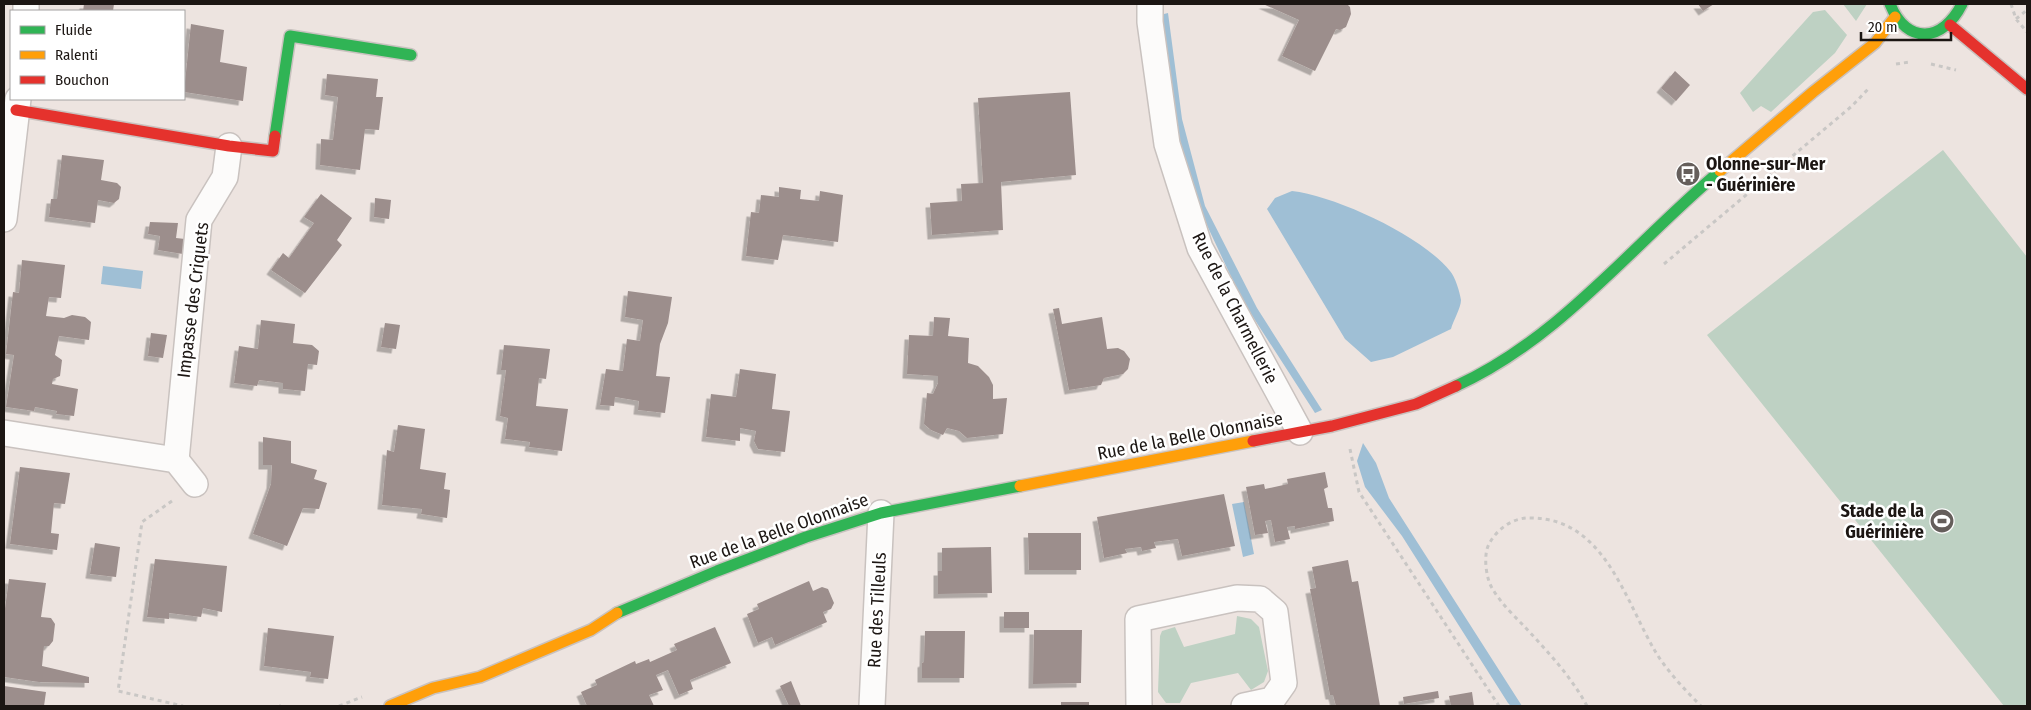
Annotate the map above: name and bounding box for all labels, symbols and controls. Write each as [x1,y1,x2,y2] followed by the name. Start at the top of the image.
[10,10,185,100] legend
[1861,10,1951,42] scale bar
[1868,18,1898,36] text: 20 m
[55,21,92,39] text: Fluide
[55,46,98,64] text: Ralenti
[55,71,109,89] text: Bouchon
[1706,153,1826,196] place label: Olonne-sur-Mer - Guérinière
[1675,161,1701,187] bus stop icon: Olonne-sur-Mer - Guérinière
[173,221,214,379] street label: Impasse des Criquets
[1187,229,1283,388] street label: Rue de la Charmellerie
[1095,407,1285,465] street label: Rue de la Belle Olonnaise
[687,488,871,574] street label: Rue de la Belle Olonnaise
[1840,500,1924,543] place label: Stade de la Guérinière
[1929,508,1955,534] sports icon: Stade de la Guérinière
[863,551,891,668] street label: Rue des Tilleuls

